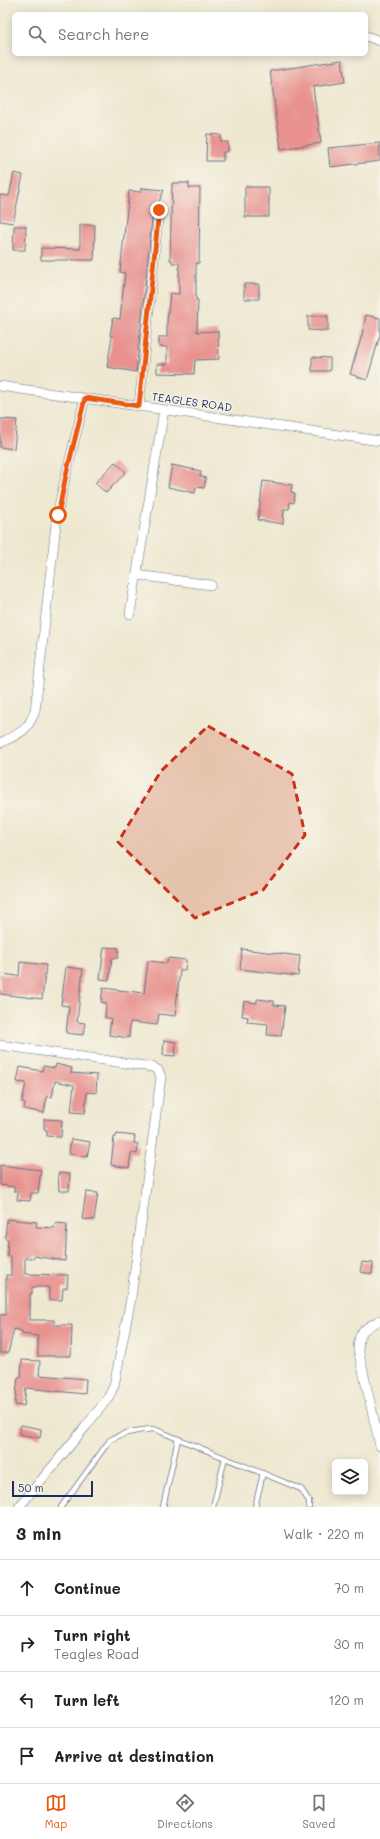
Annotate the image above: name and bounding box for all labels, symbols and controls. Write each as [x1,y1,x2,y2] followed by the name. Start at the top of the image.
[12,12,368,56] search box
[26,23,48,45] icon: search
[58,24,149,44] text: Search here
[150,201,168,219] route end
[151,388,233,415] street label: TEAGLES ROAD
[49,506,67,524] route start
[332,1459,368,1495] map controls
[332,1459,368,1495] button: layers
[12,1479,93,1498] scale bar
[18,1480,44,1495] text: 50 m
[16,1522,61,1544] text: 3 min
[283,1525,364,1542] text: Walk · 220 m
[16,1577,38,1599] icon: ahead
[54,1578,121,1598] text: Continue
[334,1579,364,1596] text: 70 m
[54,1625,131,1645] text: Turn right
[16,1633,38,1655] icon: right
[334,1635,364,1652] text: 30 m
[54,1645,139,1662] text: Teagles Road
[16,1689,38,1711] icon: left
[54,1690,119,1710] text: Turn left
[328,1691,364,1708] text: 120 m
[16,1745,38,1767] icon: arrive
[54,1746,214,1766] text: Arrive at destination
[45,1792,67,1831] tab: Map
[157,1792,213,1831] tab: Directions
[302,1792,335,1831] tab: Saved

